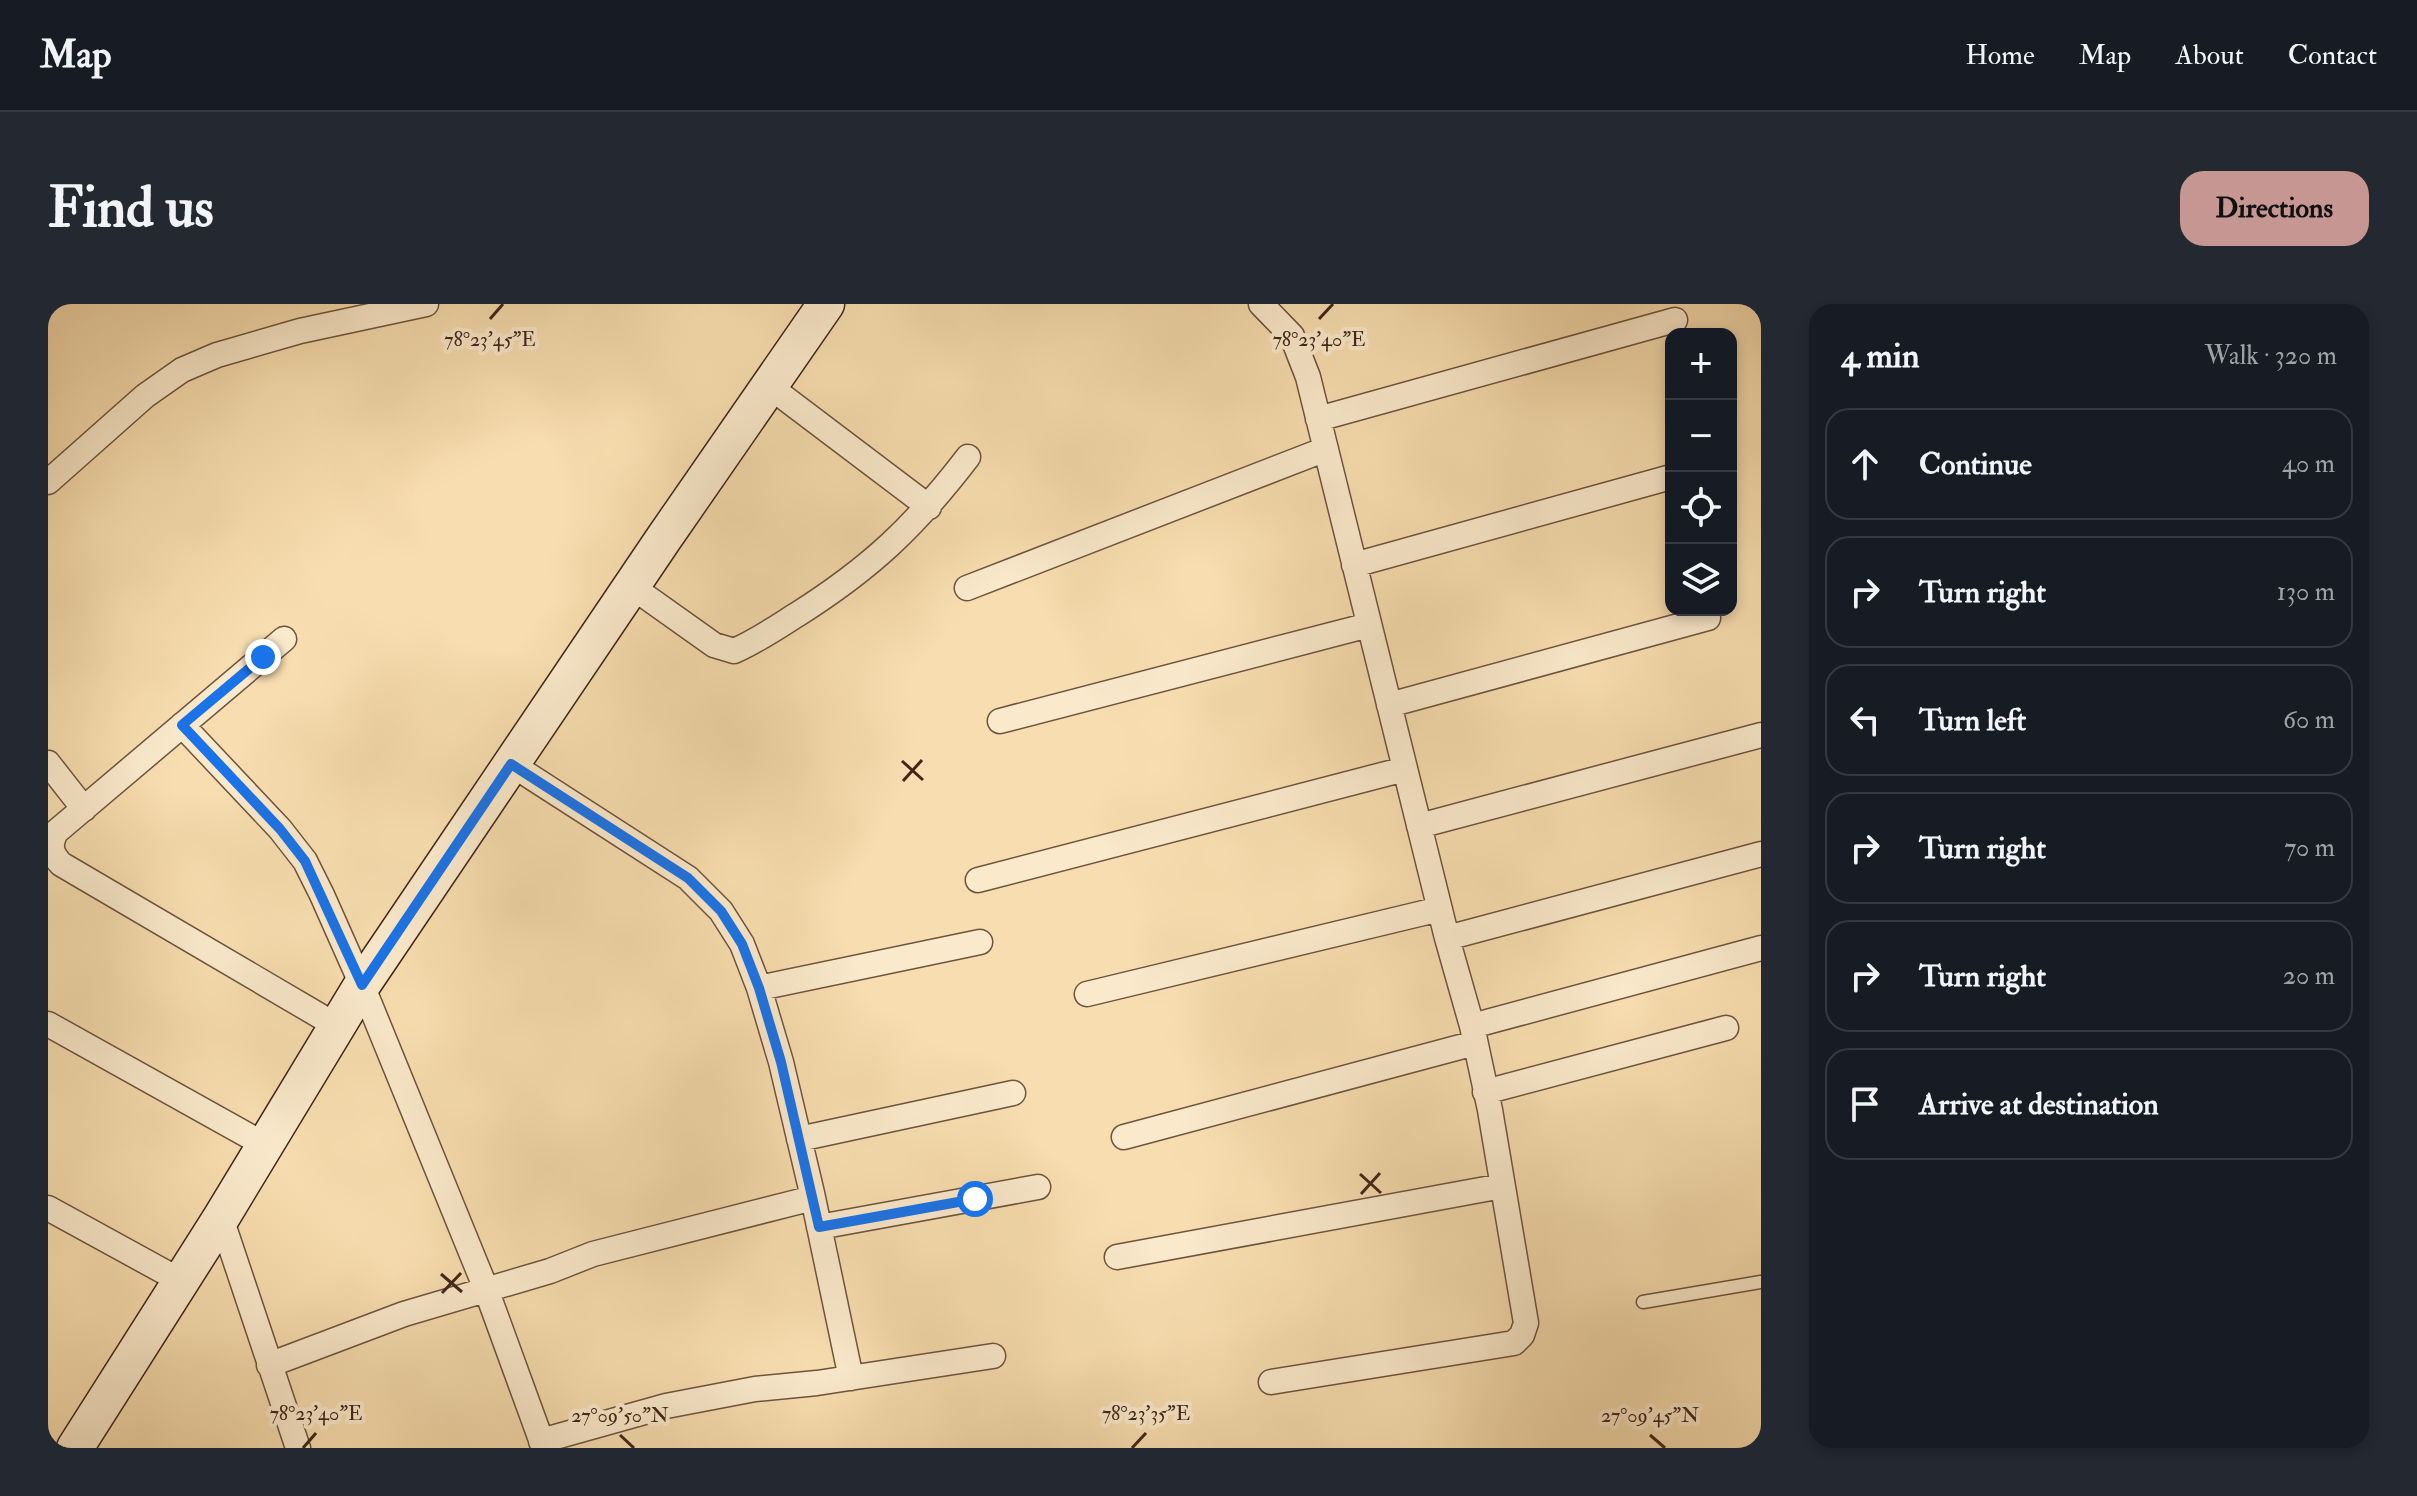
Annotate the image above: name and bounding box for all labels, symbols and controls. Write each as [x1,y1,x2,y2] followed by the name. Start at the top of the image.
[40,31,111,79] text: Map
[1965,38,2035,73] text: Home
[2079,38,2131,73] text: Map
[2175,38,2244,73] text: About
[2288,38,2377,73] text: Contact
[2180,171,2369,246] button: Directions
[48,173,214,244] text: Find us
[444,327,536,352] text: 78°23'45"E
[1273,327,1365,352] text: 78°23'40"E
[1665,328,1737,616] map controls
[1665,328,1737,400] button: +
[1841,335,1919,378] text: 4 min
[2205,340,2337,372] text: Walk · 320 m
[1665,400,1737,472] button: −
[1843,442,1887,486] icon: ahead
[1919,446,2032,483] text: Continue
[2282,448,2335,480] text: 40 m
[1665,472,1737,544] button: locate
[1665,544,1737,616] button: layers
[1843,570,1887,614] icon: right
[1919,574,2046,611] text: Turn right
[2277,576,2335,608] text: 130 m
[245,639,281,675] route end
[1843,698,1887,742] icon: left
[1919,702,2026,739] text: Turn left
[2283,704,2335,736] text: 60 m
[1843,826,1887,870] icon: right
[1919,830,2046,867] text: Turn right
[2284,832,2335,864] text: 70 m
[1843,954,1887,998] icon: right
[1919,958,2046,995] text: Turn right
[2283,960,2335,992] text: 20 m
[1843,1082,1887,1126] icon: arrive
[1919,1086,2159,1123] text: Arrive at destination
[957,1181,993,1217] route start
[270,1401,362,1426] text: 78°23'40"E
[1102,1401,1190,1426] text: 78°23'35"E
[571,1403,669,1428] text: 27°09'50"N
[1601,1403,1699,1428] text: 27°09'45"N

